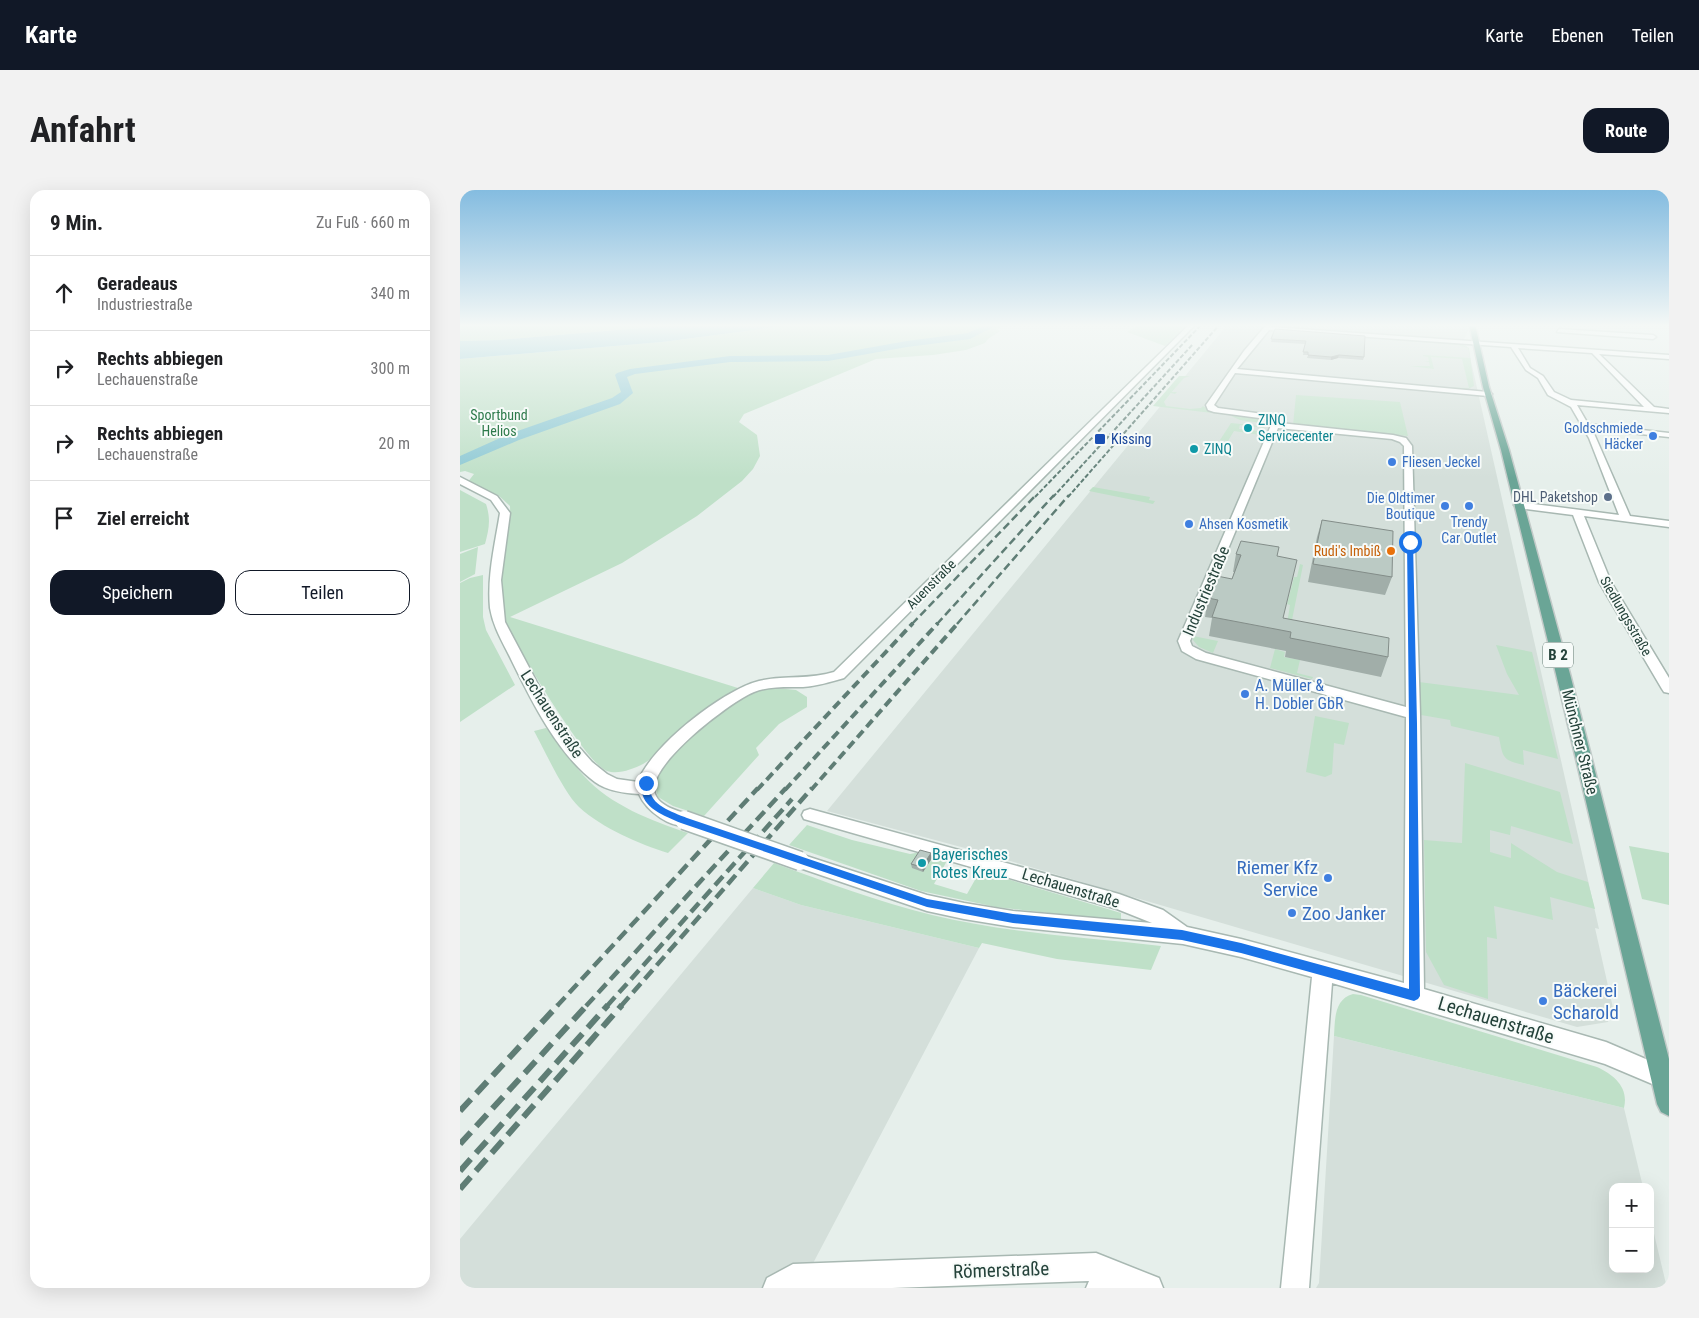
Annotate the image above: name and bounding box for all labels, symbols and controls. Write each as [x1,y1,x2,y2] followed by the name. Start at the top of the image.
[25,21,77,49] text: Karte
[1485,25,1524,46] text: Karte
[1552,25,1604,46] text: Ebenen
[1632,25,1674,46] text: Teilen
[1583,108,1669,153] button: Route
[30,110,136,151] text: Anfahrt
[50,211,103,235] text: 9 Min.
[316,213,410,232] text: Zu Fuß · 660 m
[97,272,178,295] text: Geradeaus
[50,279,78,307] icon: ahead
[371,284,410,303] text: 340 m
[97,295,193,314] text: Industriestraße
[97,347,223,370] text: Rechts abbiegen
[50,354,78,382] icon: right
[371,359,410,378] text: 300 m
[97,370,198,389] text: Lechauenstraße
[470,407,528,439] park label: Sportbund Helios
[1258,412,1333,444] place label: ZINQ Servicecenter
[1564,420,1643,452] place label: Goldschmiede Häcker
[97,422,223,445] text: Rechts abbiegen
[1242,422,1254,434] marker: ZINQ Servicecenter
[50,429,78,457] icon: right
[1647,430,1659,442] marker: Goldschmiede Häcker
[1111,431,1152,447] place label: Kissing
[1093,432,1107,446] marker: Kissing
[378,434,410,453] text: 20 m
[1204,441,1232,457] place label: ZINQ
[1188,443,1200,455] marker: ZINQ
[97,445,198,464] text: Lechauenstraße
[1402,454,1480,470] place label: Fliesen Jeckel
[1386,456,1398,468] marker: Fliesen Jeckel
[1513,489,1598,505] place label: DHL Paketshop
[1367,490,1435,522] place label: Die Oldtimer Boutique
[1602,491,1614,503] marker: DHL Paketshop
[1439,500,1451,512] marker: Die Oldtimer Boutique
[1463,500,1475,512] marker: Trendy Car Outlet
[50,504,78,532] icon: arrive
[97,507,189,530] text: Ziel erreicht
[1441,514,1497,546] place label: Trendy Car Outlet
[1199,516,1289,532] place label: Ahsen Kosmetik
[1183,518,1195,530] marker: Ahsen Kosmetik
[1399,531,1422,554] route start
[1179,543,1233,639] street label: Industriestraße
[1314,543,1381,559] place label: Rudi's Imbiß
[1385,545,1397,557] marker: Rudi's Imbiß
[903,556,959,612] street label: Auenstraße
[50,570,225,615] button: Speichern
[235,570,410,615] button: Teilen
[1597,573,1655,659] street label: Siedlungsstraße
[1543,642,1573,668] road number: B 2
[517,666,587,762] street label: Lechauenstraße
[1255,676,1344,713] place label: A. Müller & H. Dobler GbR
[1239,688,1251,700] marker: A. Müller & H. Dobler GbR
[1558,688,1602,796] street label: Münchner Straße
[635,772,658,795] route end
[932,845,1008,882] place label: Bayerisches Rotes Kreuz
[1237,856,1318,901] place label: Riemer Kfz Service
[916,857,928,869] marker: Bayerisches Rotes Kreuz
[1020,864,1122,912] street label: Lechauenstraße
[1322,872,1334,884] marker: Riemer Kfz Service
[1302,902,1386,925] place label: Zoo Janker
[1286,907,1298,919] marker: Zoo Janker
[1553,979,1619,1024] place label: Bäckerei Scharold
[1435,991,1557,1049] street label: Lechauenstraße
[1537,995,1549,1007] marker: Bäckerei Scharold
[1609,1183,1654,1273] map controls
[1609,1183,1654,1228] button: +
[1609,1228,1654,1273] button: −
[952,1257,1050,1283] street label: Römerstraße

